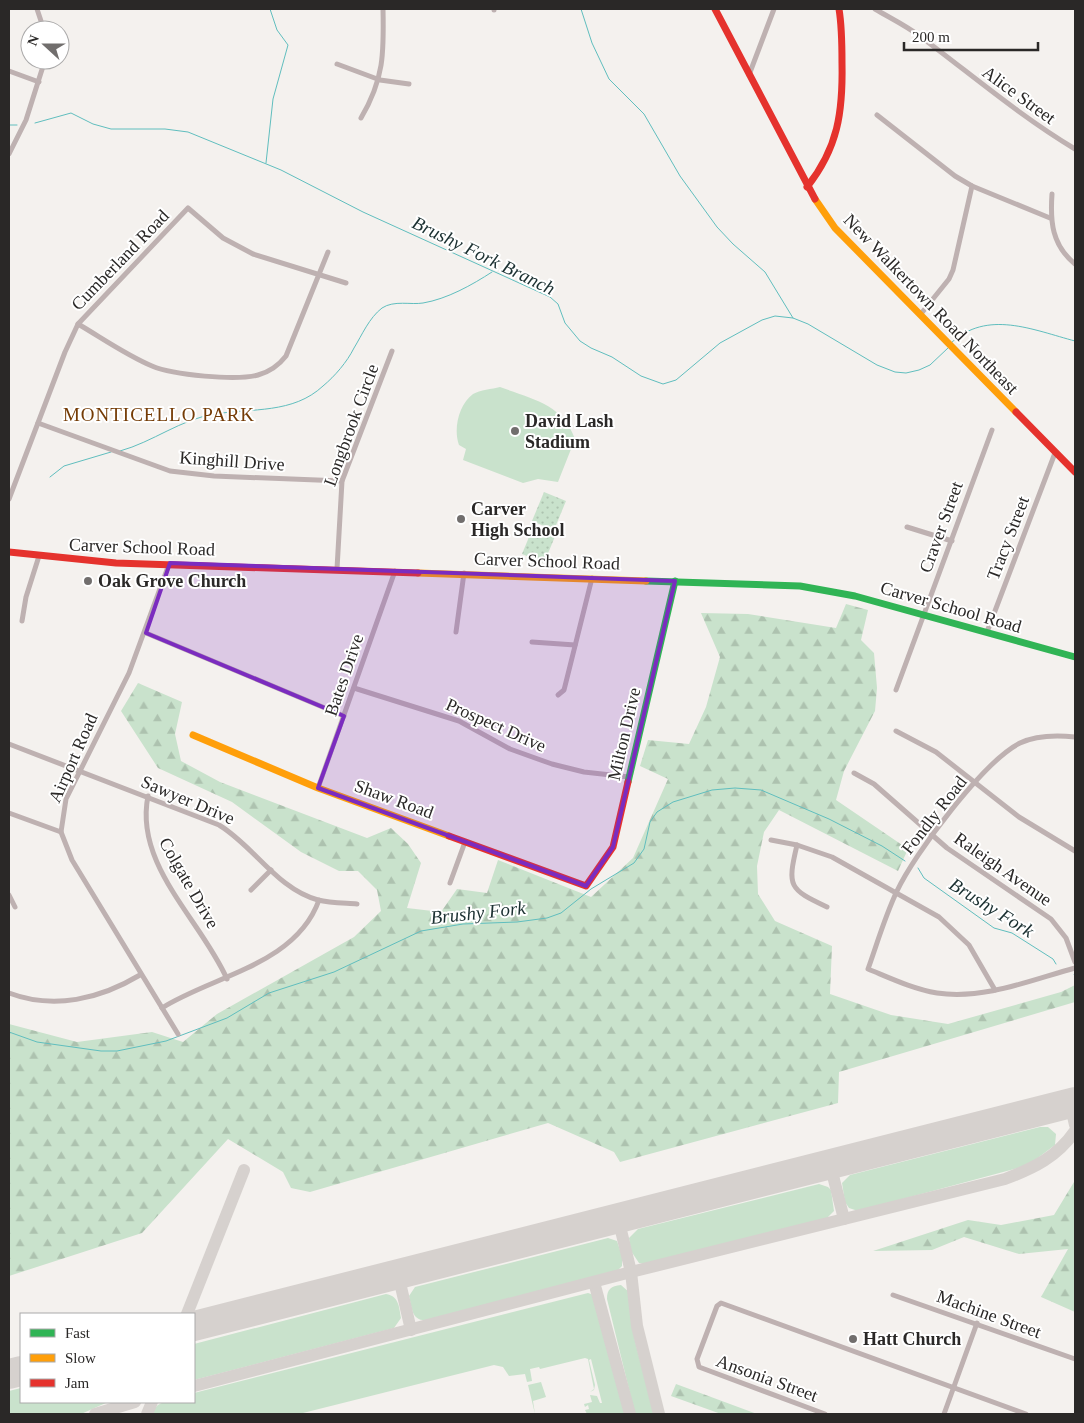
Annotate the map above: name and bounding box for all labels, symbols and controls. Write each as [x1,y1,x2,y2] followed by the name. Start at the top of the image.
[20,20,70,70] north arrow
[904,20,1038,52] scale bar
[912,29,950,45] text: 200 m
[25,33,42,48] text: N
[979,62,1059,128] street label: Alice Street
[67,206,173,314] street label: Cumberland Road
[840,210,1022,398] street label: New Walkertown Road Northeast
[409,212,559,299] water label: Brushy Fork Branch
[320,361,382,489] street label: Longbrook Circle
[63,404,255,425] district label: MONTICELLO PARK
[525,411,614,452] place label: David Lash Stadium
[509,425,521,437] marker: David Lash Stadium
[179,447,285,475] street label: Kinghill Drive
[915,479,967,575] street label: Craver Street
[983,493,1033,583] street label: Tracy Street
[471,499,565,540] place label: Carver High School
[455,513,467,525] marker: Carver High School
[69,534,215,560] street label: Carver School Road
[474,548,620,574] street label: Carver School Road
[98,571,246,591] place label: Oak Grove Church
[82,575,94,587] marker: Oak Grove Church
[878,577,1024,637] street label: Carver School Road
[321,631,367,719] street label: Bates Drive
[604,686,644,782] street label: Milton Drive
[443,694,549,756] street label: Prospect Drive
[44,710,102,806] street label: Airport Road
[138,771,238,829] street label: Sawyer Drive
[897,772,971,858] street label: Fondly Road
[352,775,436,823] street label: Shaw Road
[951,828,1055,910] street label: Raleigh Avenue
[155,834,223,932] street label: Colgate Drive
[946,873,1038,942] water label: Brushy Fork
[429,897,527,928] water label: Brushy Fork
[934,1286,1044,1342] street label: Machine Street
[20,1313,195,1403] legend
[65,1325,91,1341] text: Fast
[863,1329,961,1349] place label: Hatt Church
[847,1333,859,1345] marker: Hatt Church
[65,1350,96,1366] text: Slow
[714,1350,820,1406] street label: Ansonia Street
[65,1375,89,1391] text: Jam

